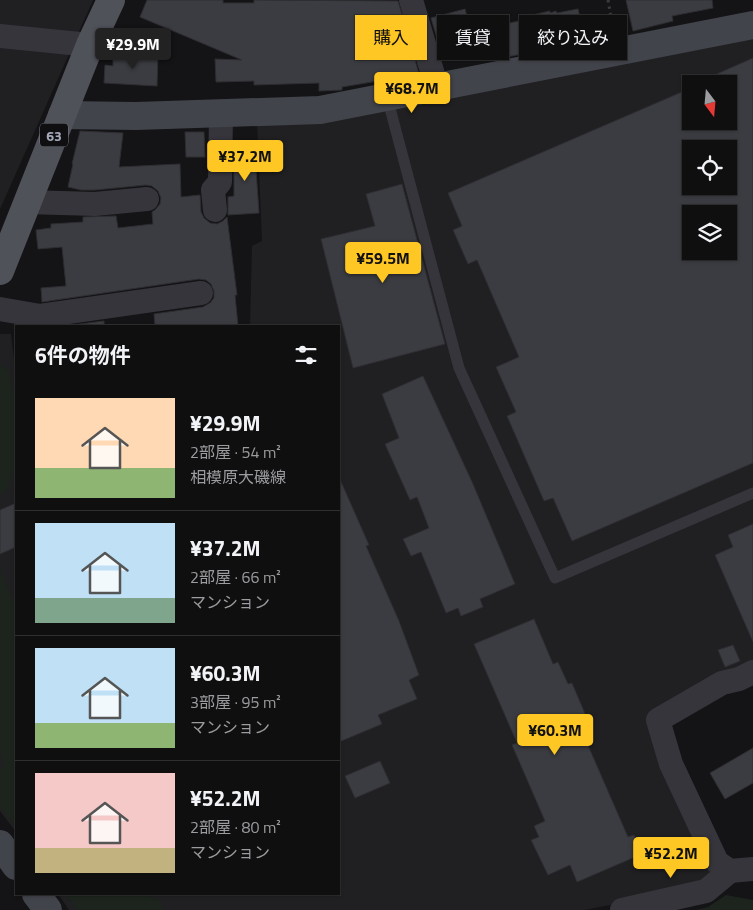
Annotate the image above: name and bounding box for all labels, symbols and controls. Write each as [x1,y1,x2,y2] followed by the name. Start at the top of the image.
[355,15,427,60] chip: 購入
[437,15,509,60] chip: 賃貸
[519,15,627,60] chip: 絞り込み
[92,28,174,70] pin: ¥29.9M
[106,32,160,56] text: ¥29.9M
[371,72,453,114] pin: ¥68.7M
[682,75,738,130] north arrow
[682,75,737,260] map controls
[385,76,439,100] text: ¥68.7M
[40,124,68,146] road number: 63
[204,140,286,182] pin: ¥37.2M
[682,140,737,195] button: locate
[218,144,272,168] text: ¥37.2M
[682,205,737,260] button: layers
[342,242,424,284] pin: ¥59.5M
[356,246,410,270] text: ¥59.5M
[35,339,131,371] text: 6件の物件
[292,341,320,369] icon: filters
[190,407,260,439] text: ¥29.9M
[75,418,135,478] icon: home
[190,440,281,464] text: 2部屋 · 54 m²
[190,465,286,489] text: 相模原大磯線
[190,532,260,564] text: ¥37.2M
[75,543,135,603] icon: home
[190,565,281,589] text: 2部屋 · 66 m²
[190,590,270,614] text: マンション
[190,657,260,689] text: ¥60.3M
[75,668,135,728] icon: home
[190,690,281,714] text: 3部屋 · 95 m²
[514,714,596,756] pin: ¥60.3M
[190,715,270,739] text: マンション
[528,718,582,742] text: ¥60.3M
[190,782,260,814] text: ¥52.2M
[75,793,135,853] icon: home
[190,815,281,839] text: 2部屋 · 80 m²
[630,836,712,879] pin: ¥52.2M
[190,840,270,864] text: マンション
[644,841,698,865] text: ¥52.2M

